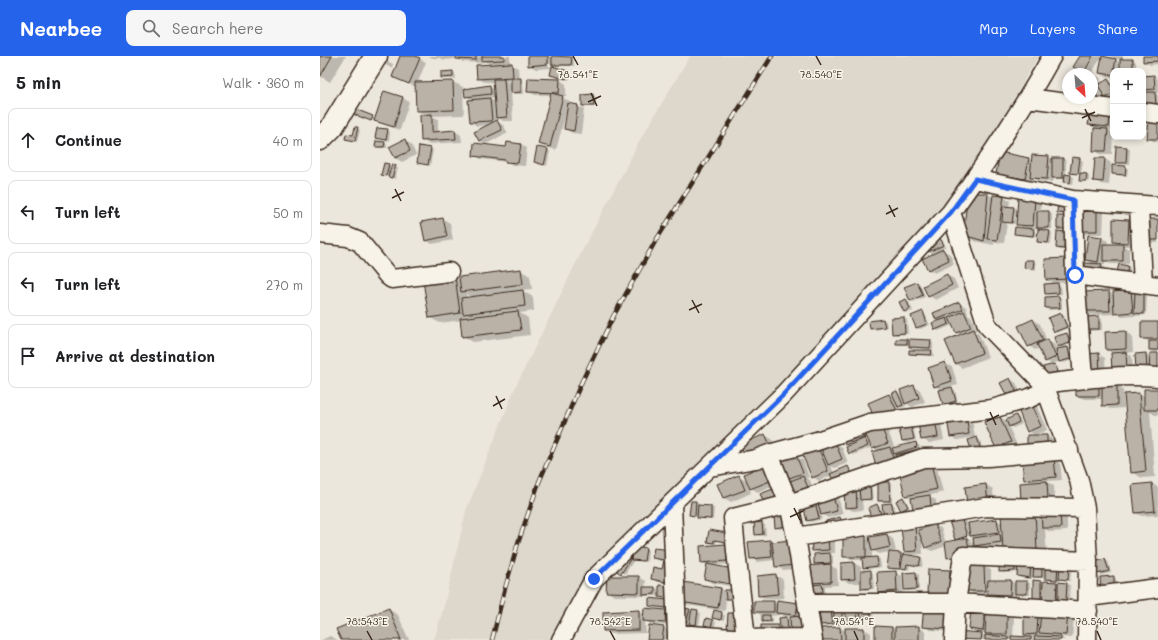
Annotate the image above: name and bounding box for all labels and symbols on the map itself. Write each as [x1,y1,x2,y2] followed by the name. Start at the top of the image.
[558,67,598,81] text: 78.541°E
[800,67,842,81] text: 78.540°E
[1062,68,1098,104] north arrow
[1066,266,1084,284] route start
[585,570,603,588] route end
[346,614,388,628] text: 78.543°E
[589,614,631,628] text: 78.542°E
[834,614,874,628] text: 78.541°E
[1076,614,1118,628] text: 78.540°E

